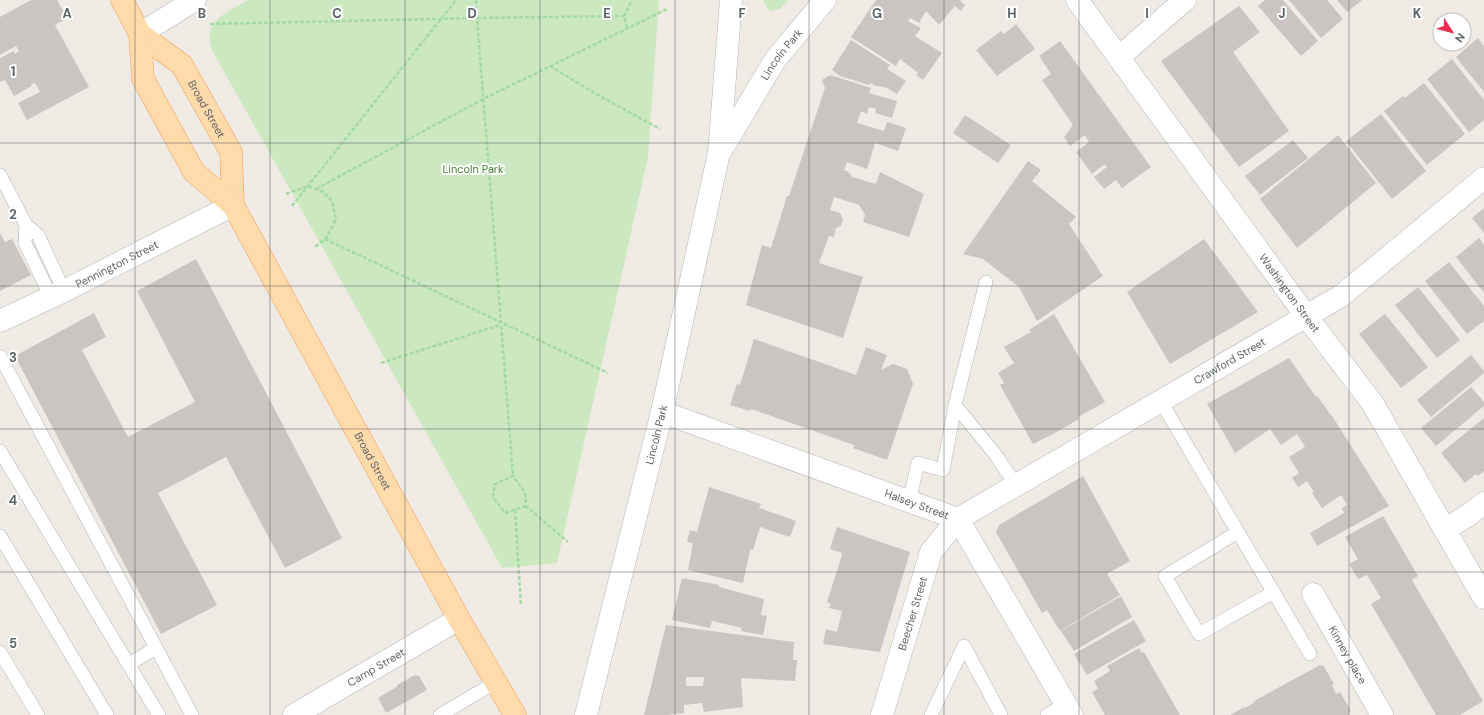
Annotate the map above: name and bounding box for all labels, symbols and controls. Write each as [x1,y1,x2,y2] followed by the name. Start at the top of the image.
[62,5,72,22] text: A
[198,5,206,22] text: B
[332,5,342,22] text: C
[467,5,477,22] text: D
[603,5,611,22] text: E
[738,5,746,22] text: F
[872,5,882,22] text: G
[1007,5,1017,22] text: H
[1145,5,1149,22] text: I
[1278,5,1286,22] text: J
[1413,5,1422,22] text: K
[1432,12,1472,52] north arrow
[758,25,806,83] street label: Lincoln Park
[1452,31,1468,45] text: N
[11,63,15,80] text: 1
[185,77,229,140] street label: Broad Street
[443,162,504,176] park label: Lincoln Park
[9,206,17,223] text: 2
[73,237,161,291] street label: Pennington Street
[1256,251,1323,335] street label: Washington Street
[1191,334,1268,387] street label: Crawford Street
[9,349,17,366] text: 3
[642,403,670,466] street label: Lincoln Park
[351,430,394,493] street label: Broad Street
[883,486,951,522] street label: Halsey Street
[9,492,17,509] text: 4
[895,575,930,652] street label: Beecher Street
[1326,623,1370,686] street label: Kinney place
[9,635,17,652] text: 5
[345,645,408,690] street label: Camp Street

